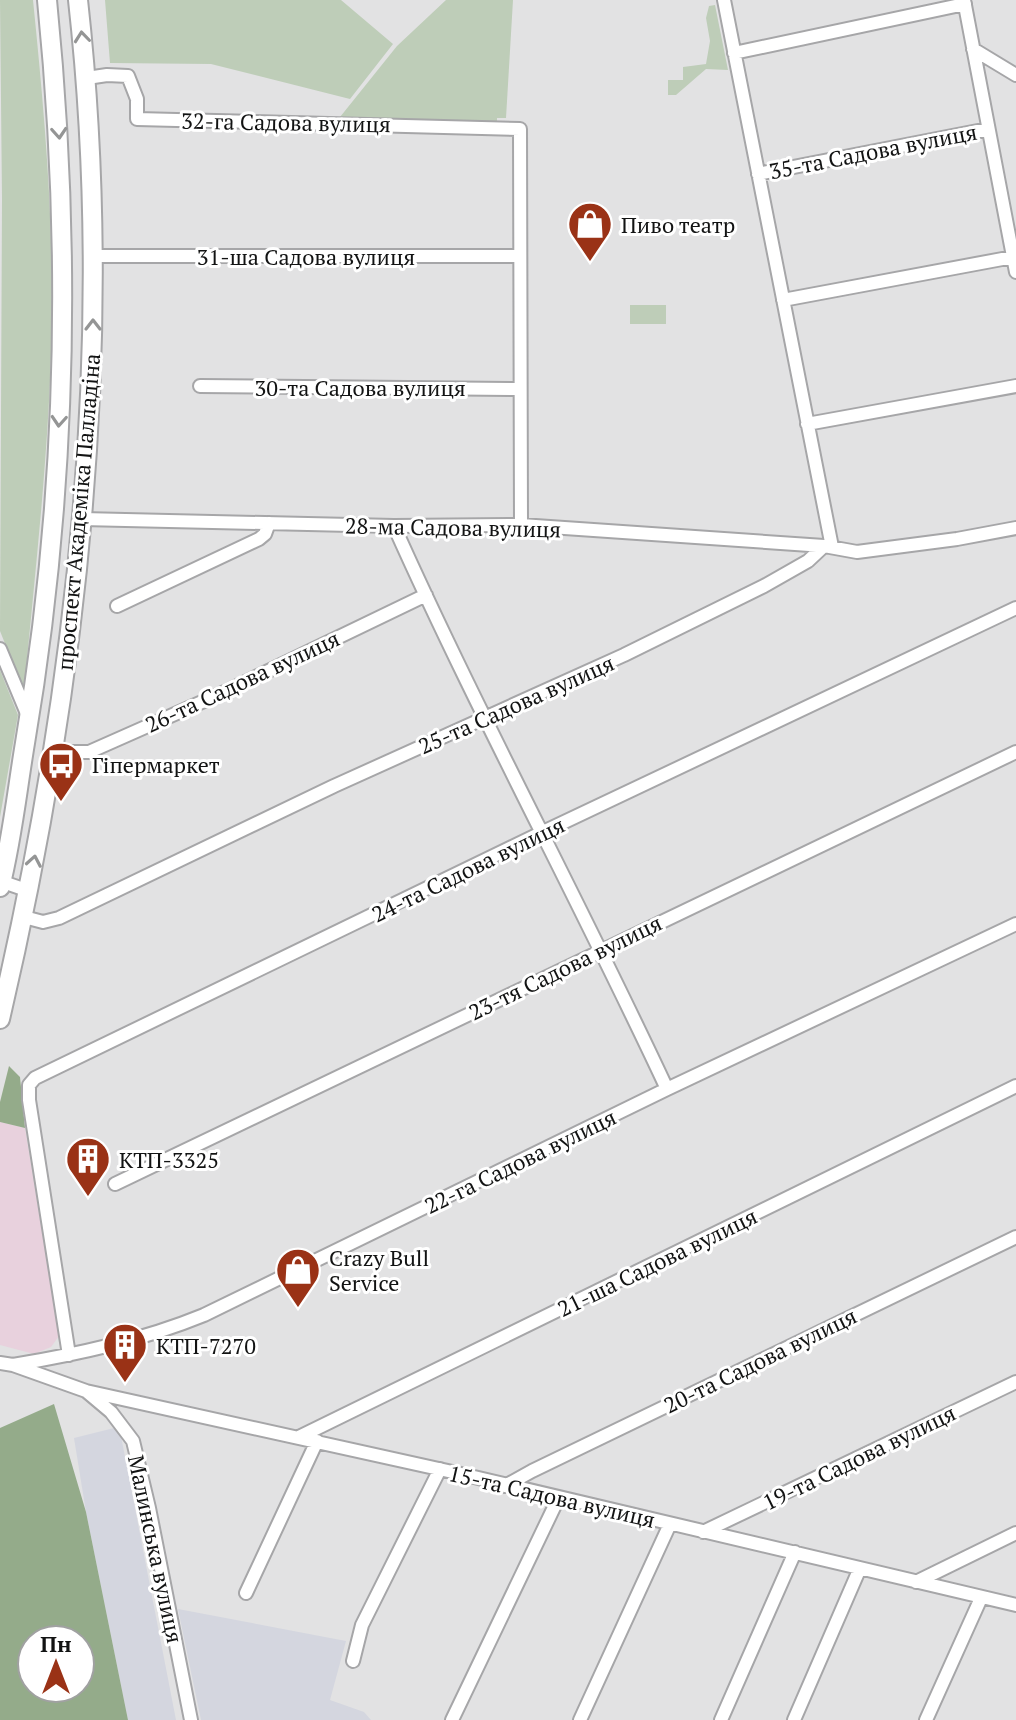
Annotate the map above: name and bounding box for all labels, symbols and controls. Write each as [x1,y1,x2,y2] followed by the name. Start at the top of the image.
[74,30,91,44] one-way arrow
[181,106,391,138] street label: 32-га Садова вулиця
[767,117,979,185] street label: 35-та Садова вулиця
[50,127,67,140] one-way arrow
[566,200,614,263] shop icon: Пиво театр
[621,210,735,239] place label: Пиво театр
[197,242,415,271] street label: 31-ша Садова вулиця
[84,318,102,331] one-way arrow
[50,352,106,672] street label: проспект Академіка Палладіна
[254,373,466,402] street label: 30-та Садова вулиця
[51,415,68,428] one-way arrow
[345,511,561,543] street label: 28-ма Садова вулиця
[140,623,344,739] street label: 26-та Садова вулиця
[414,648,618,760] street label: 25-та Садова вулиця
[37,740,85,803] bus stop icon: Гіпермаркет
[92,750,220,779] place label: Гіпермаркет
[367,810,569,928] street label: 24-та Садова вулиця
[25,854,42,868] one-way arrow
[464,908,666,1026] street label: 23-тя Садова вулиця
[419,1102,621,1220] street label: 22-га Садова вулиця
[64,1135,112,1198] building icon: КТП-3325
[119,1145,219,1174] place label: КТП-3325
[552,1201,762,1323] street label: 21-ша Садова вулиця
[329,1243,429,1297] place label: Crazy Bull Service
[274,1246,322,1309] shop icon: Crazy Bull Service
[659,1301,861,1419] street label: 20-та Садова вулиця
[101,1321,149,1384] building icon: КТП-7270
[156,1331,256,1360] place label: КТП-7270
[758,1398,960,1516] street label: 19-та Садова вулиця
[122,1452,190,1646] street label: Малинська вулиця
[446,1458,658,1534] street label: 15-та Садова вулиця
[16,1624,96,1704] north arrow
[40,1629,72,1658] text: Пн

